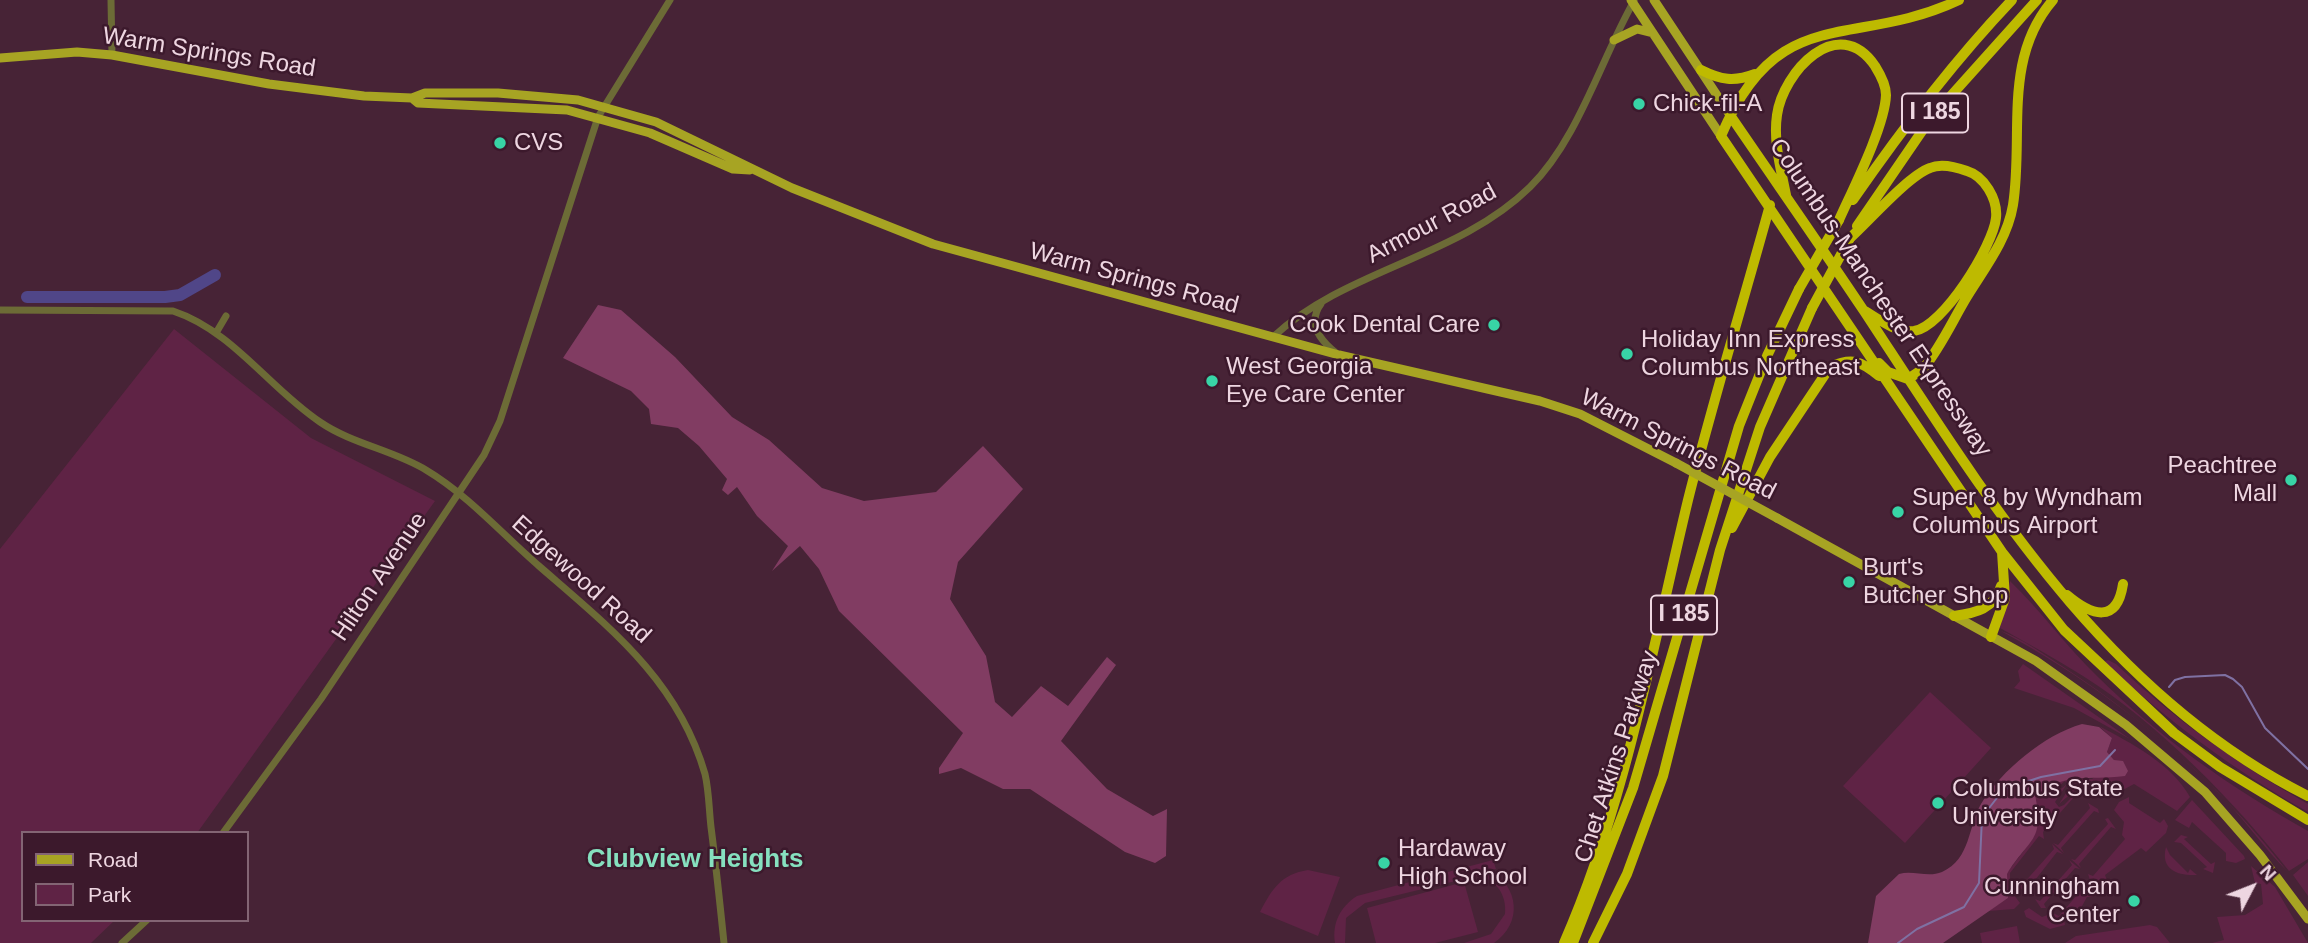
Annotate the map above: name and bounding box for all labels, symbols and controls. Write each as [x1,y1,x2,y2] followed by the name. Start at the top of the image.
[100,22,318,84] street label: Warm Springs Road
[1653,90,1762,118] place label: Chick-fil-A
[1902,94,1968,132] road number: I 185
[1631,96,1647,112] marker: Chick-fil-A
[514,129,563,157] place label: CVS
[1763,133,1997,463] street label: Columbus-Manchester Expressway
[492,135,508,151] marker: CVS
[1362,178,1502,270] street label: Armour Road
[1026,237,1242,321] street label: Warm Springs Road
[1289,311,1480,339] place label: Cook Dental Care
[1486,317,1502,333] marker: Cook Dental Care
[1641,326,1860,382] place label: Holiday Inn Express Columbus Northeast
[1619,346,1635,362] marker: Holiday Inn Express Columbus Northeast
[1226,353,1405,409] place label: West Georgia Eye Care Center
[1204,373,1220,389] marker: West Georgia Eye Care Center
[1576,383,1780,507] street label: Warm Springs Road
[2168,452,2277,508] place label: Peachtree Mall
[2283,472,2299,488] marker: Peachtree Mall
[1912,484,2143,540] place label: Super 8 by Wyndham Columbus Airport
[1890,504,1906,520] marker: Super 8 by Wyndham Columbus Airport
[326,507,434,647] street label: Hilton Avenue
[505,510,657,650] street label: Edgewood Road
[1863,554,2008,610] place label: Burt's Butcher Shop
[1841,574,1857,590] marker: Burt's Butcher Shop
[1651,596,1717,635] road number: I 185
[1569,647,1665,867] street label: Chet Atkins Parkway
[1952,775,2123,831] place label: Columbus State University
[1930,795,1946,811] marker: Columbus State University
[21,831,248,922] legend
[1398,835,1527,891] place label: Hardaway High School
[587,844,803,876] district label: Clubview Heights
[88,848,138,871] text: Road
[2217,852,2287,922] north arrow
[1376,855,1392,871] marker: Hardaway High School
[2256,860,2280,885] text: N
[1984,873,2120,929] place label: Cunningham Center
[88,883,131,906] text: Park
[2126,893,2142,909] marker: Cunningham Center

